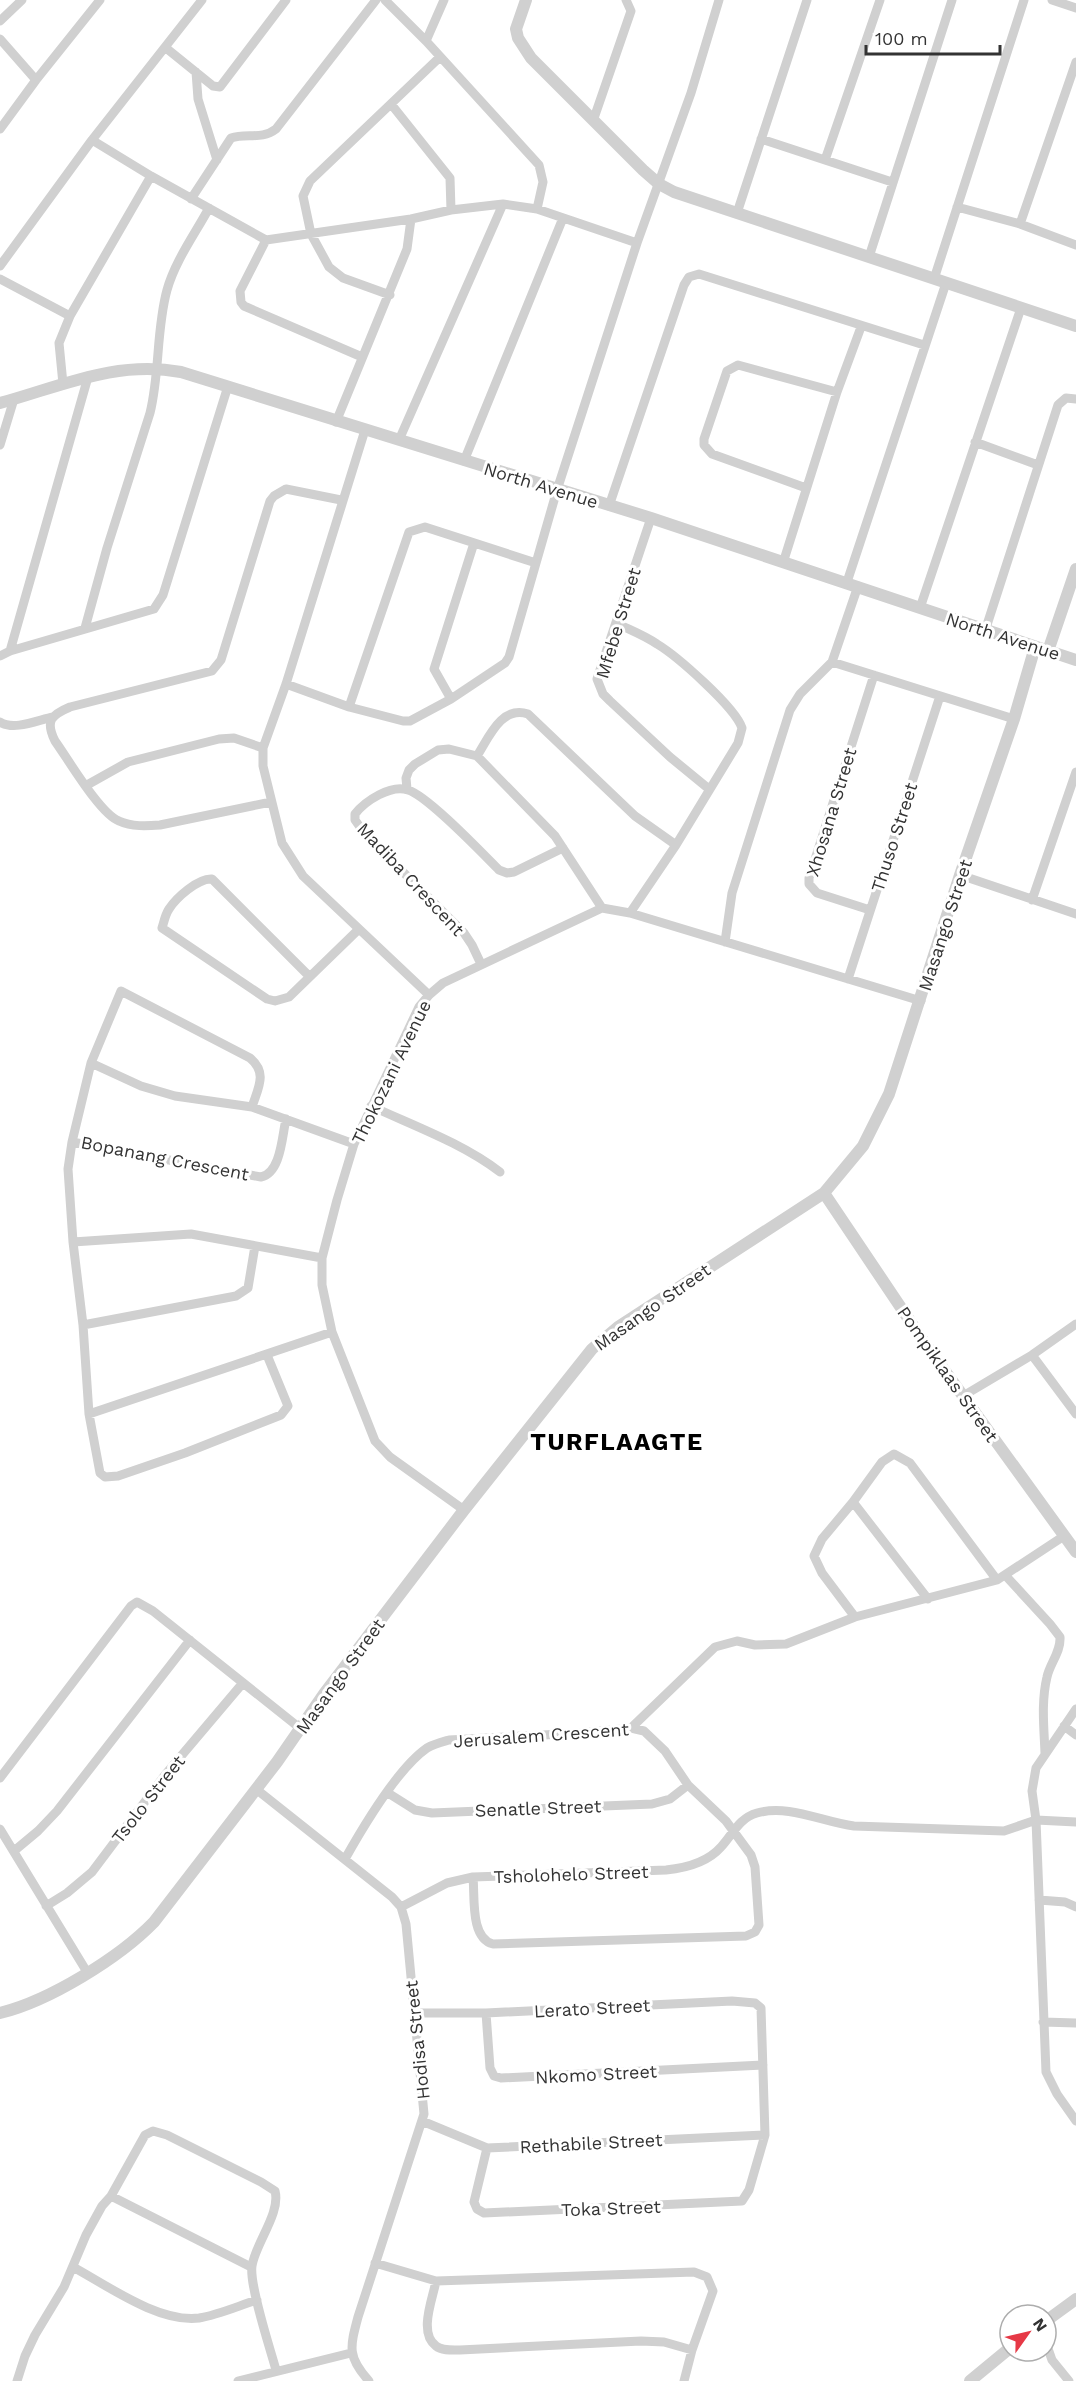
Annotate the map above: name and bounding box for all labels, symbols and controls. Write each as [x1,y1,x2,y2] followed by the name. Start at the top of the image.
[866,18,1000,56] scale bar
[875,28,928,49] text: 100 m
[481,458,601,512] street label: North Avenue
[591,565,645,681] street label: Mfebe Street
[943,608,1063,664] street label: North Avenue
[801,745,861,879] street label: Xhosana Street
[866,779,922,894] street label: Thuso Street
[353,818,469,940] street label: Madiba Crescent
[914,856,976,993] street label: Masango Street
[347,996,435,1148] street label: Thokozani Avenue
[79,1131,251,1185] street label: Bopanang Crescent
[590,1259,714,1355] street label: Masango Street
[893,1302,1003,1446] street label: Pompiklaas Street
[530,1428,704,1456] district label: TURFLAAGTE
[291,1614,389,1738] street label: Masango Street
[452,1718,630,1752] street label: Jerusalem Crescent
[107,1750,189,1847] street label: Tsolo Street
[474,1795,602,1821] street label: Senatle Street
[493,1861,649,1887] street label: Tsholohelo Street
[400,1979,434,2101] street label: Hodisa Street
[533,1994,651,2022] street label: Lerato Street
[534,2060,658,2088] street label: Nkomo Street
[519,2129,663,2157] street label: Rethabile Street
[561,2196,662,2220] street label: Toka Street
[998,2303,1058,2363] north arrow
[1029,2315,1051,2335] text: N

